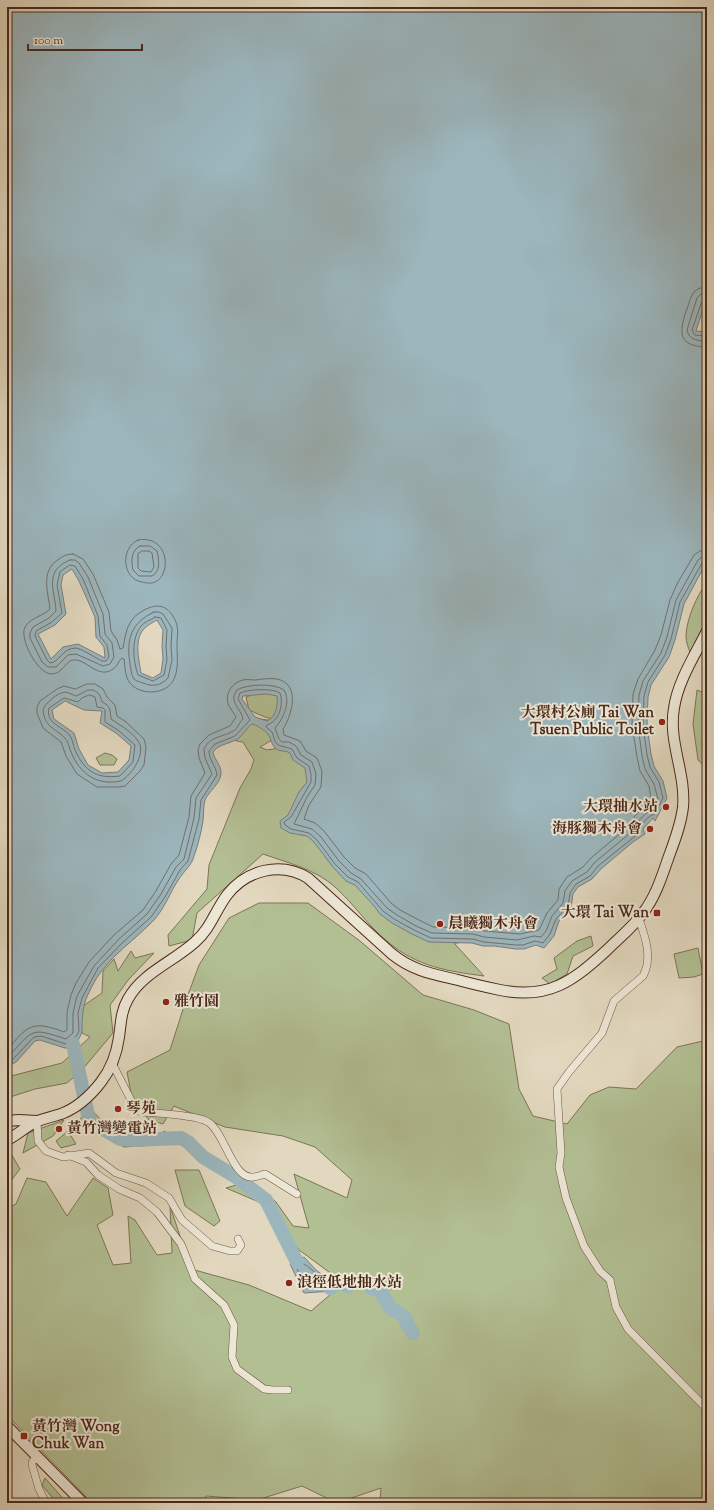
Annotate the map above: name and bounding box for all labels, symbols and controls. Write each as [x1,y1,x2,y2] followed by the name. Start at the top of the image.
[28,26,142,52] scale bar
[34,32,63,50] text: 100 m
[521,703,655,741] place label: 大環村公廁 Tai Wan Tsuen Public Toilet
[657,717,667,727] marker: 大環村公廁 Tai Wan Tsuen Public Toilet
[583,797,658,818] place label: 大環抽水站
[661,802,671,812] marker: 大環抽水站
[552,819,642,840] place label: 海豚獨木舟會
[645,824,655,834] marker: 海豚獨木舟會
[561,903,649,924] place label: 大環 Tai Wan
[652,908,662,918] marker: 大環 Tai Wan
[448,914,538,935] place label: 晨曦獨木舟會
[435,919,445,929] marker: 晨曦獨木舟會
[174,992,219,1013] place label: 雅竹園
[161,997,171,1007] marker: 雅竹園
[126,1099,156,1120] place label: 琴苑
[113,1104,123,1114] marker: 琴苑
[67,1119,157,1140] place label: 黃竹灣變電站
[54,1124,64,1134] marker: 黃竹灣變電站
[297,1273,402,1294] place label: 浪徑低地抽水站
[284,1278,294,1288] marker: 浪徑低地抽水站
[32,1417,120,1455] place label: 黃竹灣 Wong Chuk Wan
[19,1431,29,1441] marker: 黃竹灣 Wong Chuk Wan

